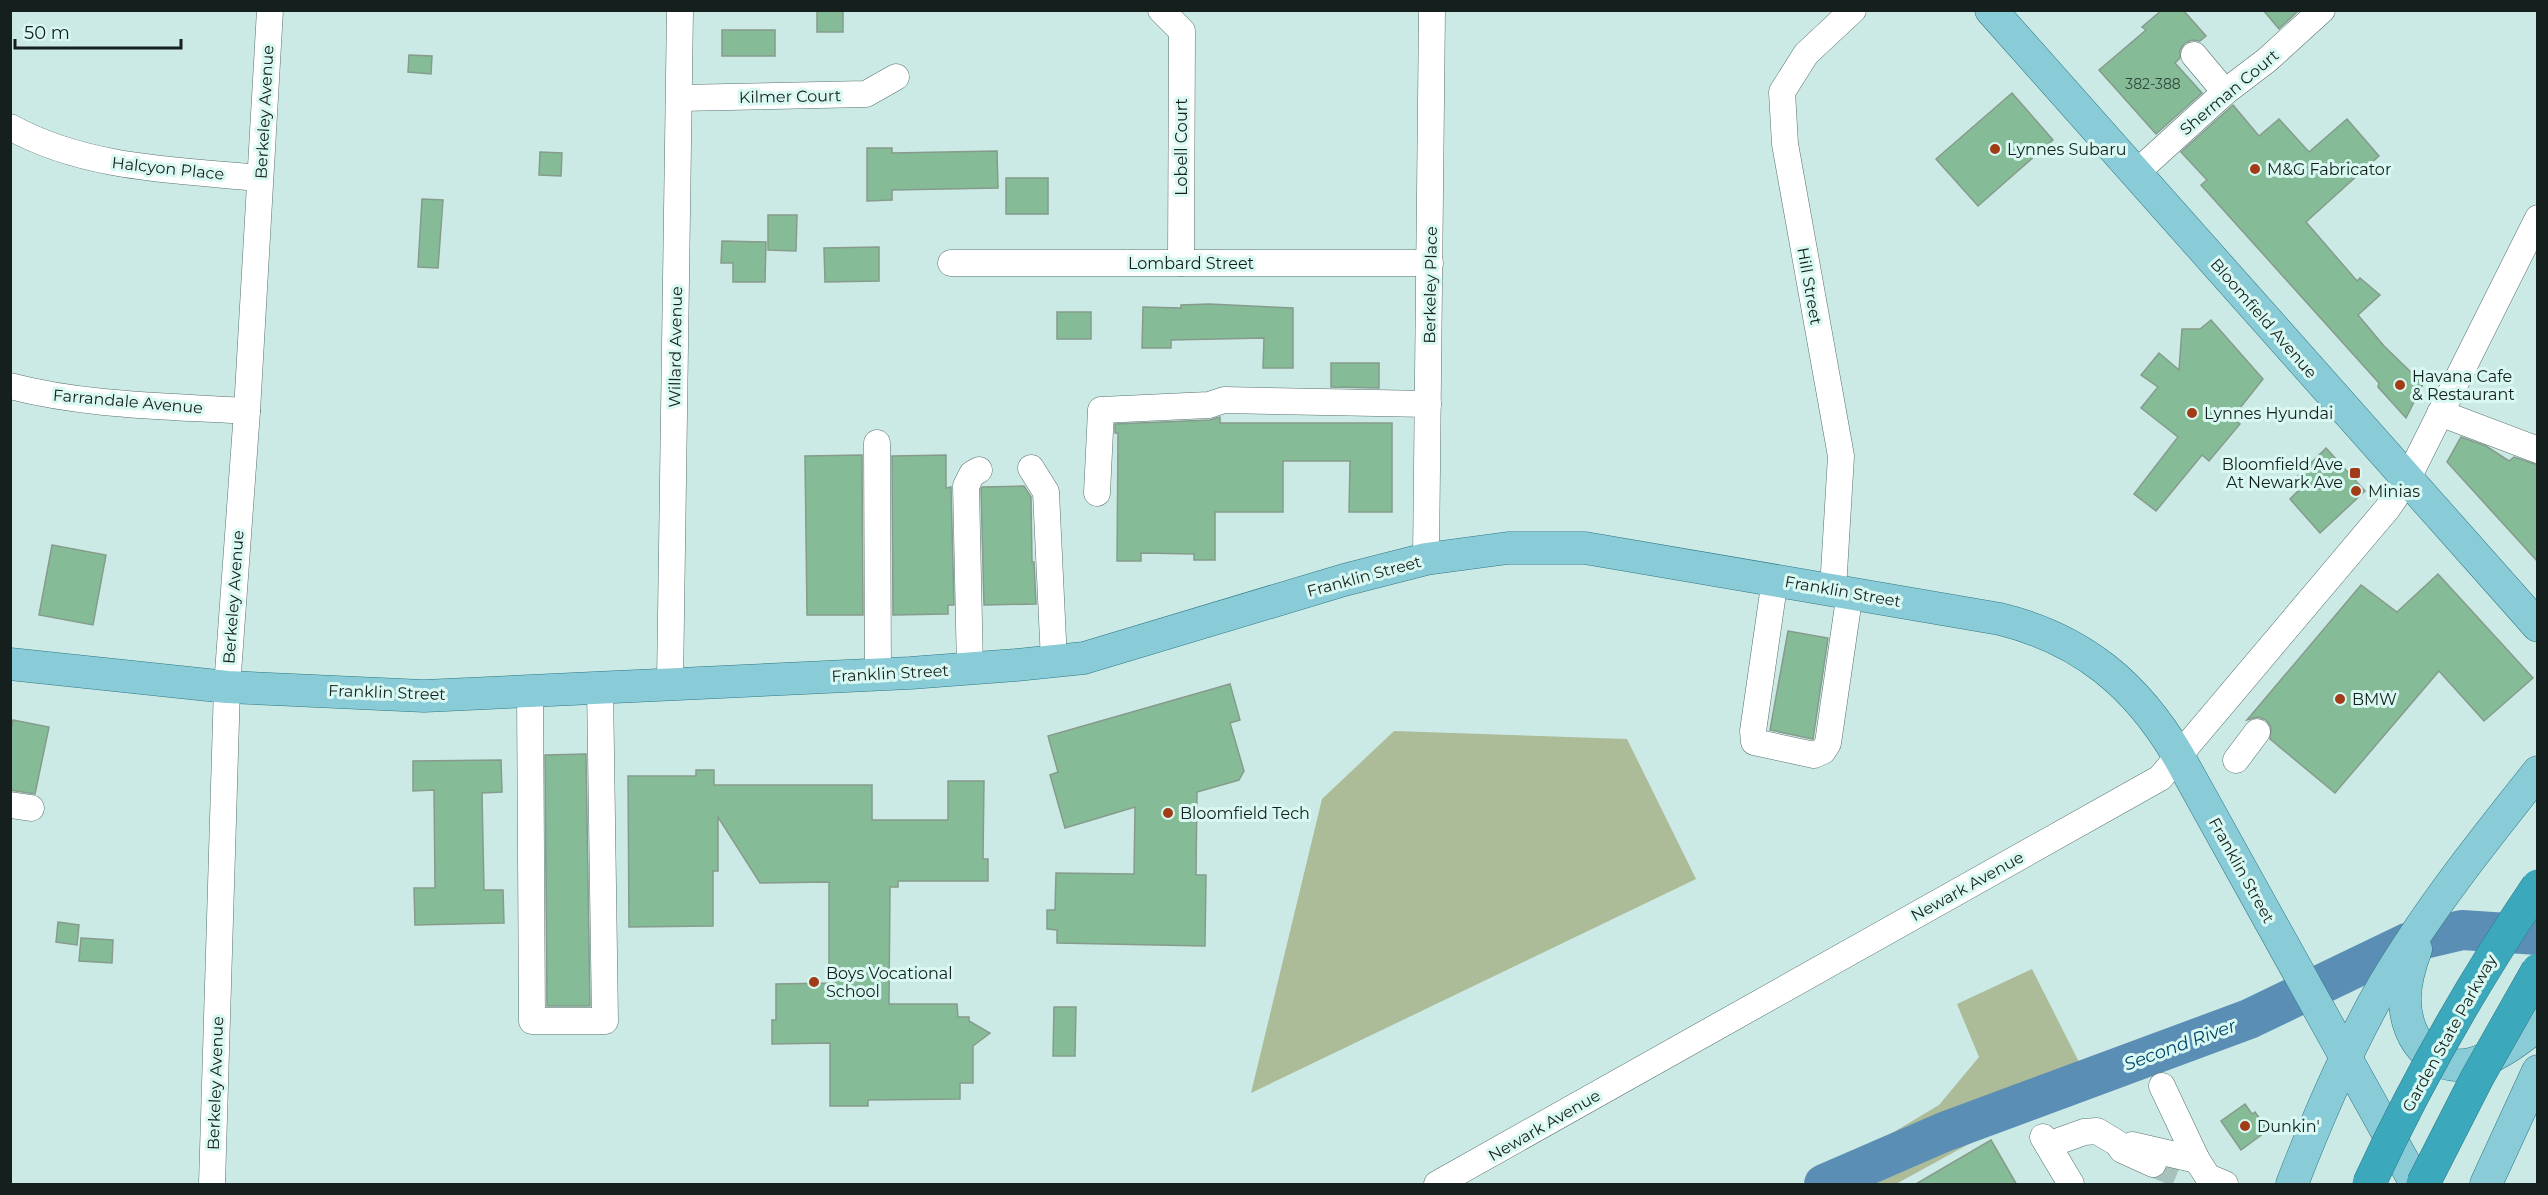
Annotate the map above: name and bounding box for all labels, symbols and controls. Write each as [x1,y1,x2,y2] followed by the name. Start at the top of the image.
[15,12,182,50] scale bar
[24,22,70,44] text: 50 m
[252,45,277,179] street label: Berkeley Avenue
[2176,45,2283,139] street label: Sherman Court
[2125,75,2181,93] house number: 382-388
[739,86,842,107] street label: Kilmer Court
[1172,98,1191,196] street label: Lobell Court
[2007,140,2126,159] place label: Lynnes Subaru
[1988,142,2002,156] marker: Lynnes Subaru
[111,153,225,184] street label: Halcyon Place
[2267,160,2391,179] place label: M&G Fabricator
[2248,162,2262,176] marker: M&G Fabricator
[1420,226,1441,344] street label: Berkeley Place
[1793,246,1826,327] street label: Hill Street
[1128,254,1255,273] street label: Lombard Street
[2206,255,2321,382] street label: Bloomfield Avenue
[665,286,686,408] street label: Willard Avenue
[2412,367,2515,404] place label: Havana Cafe & Restaurant
[2393,378,2407,392] marker: Havana Cafe & Restaurant
[52,385,204,418] street label: Farrandale Avenue
[2204,404,2333,423] place label: Lynnes Hyundai
[2185,406,2199,420] marker: Lynnes Hyundai
[2222,455,2343,492] place label: Bloomfield Ave At Newark Ave
[2348,466,2362,480] marker: Bloomfield Ave At Newark Ave
[2368,482,2420,501] place label: Minias
[2349,484,2363,498] marker: Minias
[219,530,248,665] street label: Berkeley Avenue
[1305,552,1424,601] street label: Franklin Street
[1783,572,1903,611] street label: Franklin Street
[831,661,950,686] street label: Franklin Street
[328,681,447,704] street label: Franklin Street
[2352,690,2397,709] place label: BMW
[2333,692,2347,706] marker: BMW
[1180,804,1310,823] place label: Bloomfield Tech
[1161,806,1175,820] marker: Bloomfield Tech
[2205,814,2279,927] street label: Franklin Street
[1907,848,2027,925] street label: Newark Avenue
[2398,951,2501,1115] street label: Garden State Parkway
[826,964,953,1001] place label: Boys Vocational School
[807,975,821,989] marker: Boys Vocational School
[2121,1014,2240,1075] water label: Second River
[204,1016,227,1150] street label: Berkeley Avenue
[1485,1086,1604,1165] street label: Newark Avenue
[2257,1117,2320,1136] place label: Dunkin'
[2238,1119,2252,1133] marker: Dunkin'

